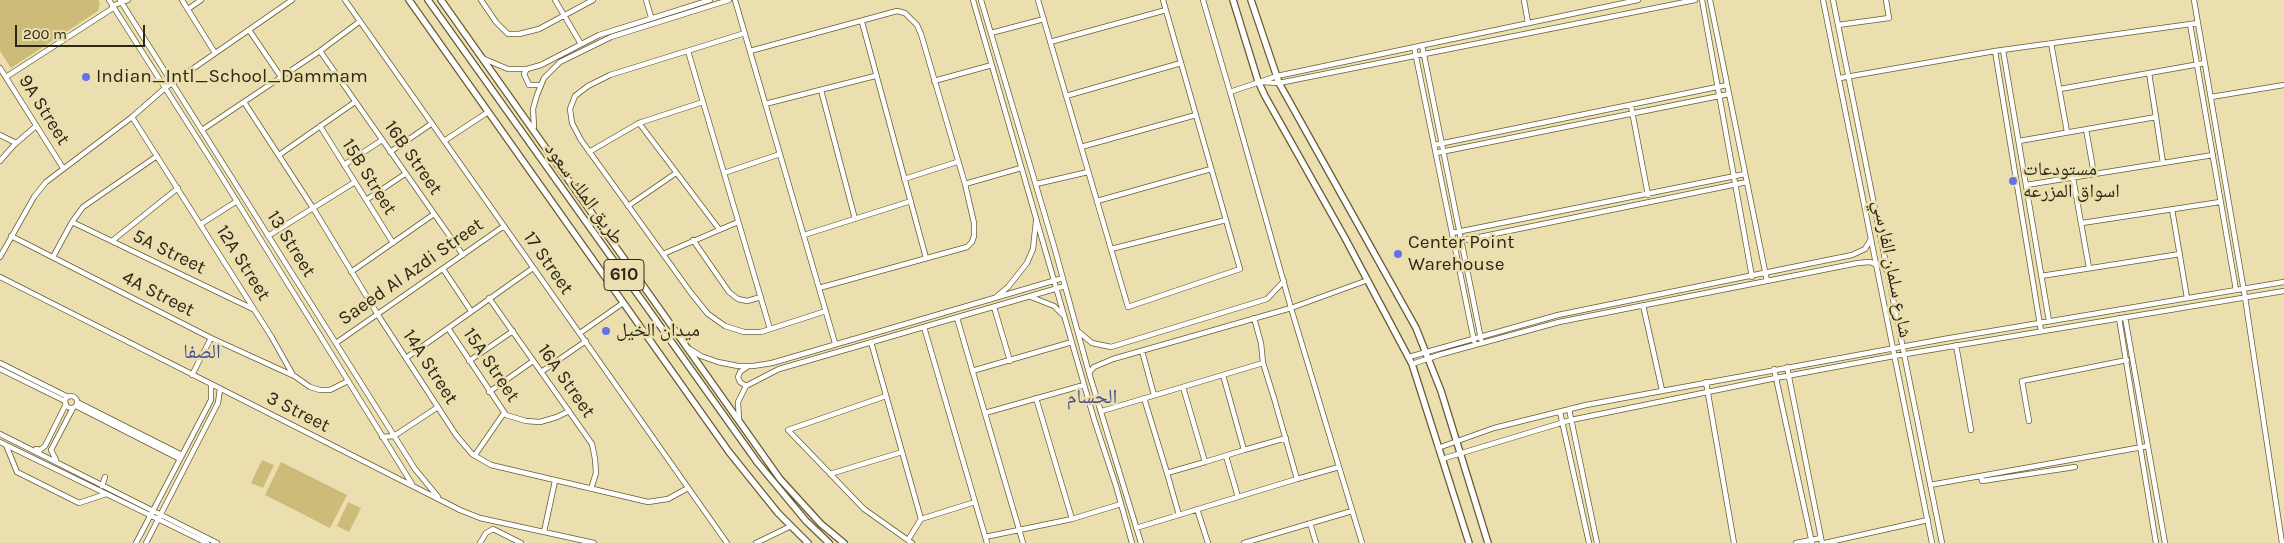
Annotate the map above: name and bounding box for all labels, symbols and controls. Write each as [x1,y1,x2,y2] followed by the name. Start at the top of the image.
[18,15,148,47] scale bar
[23,25,67,43] text: 200 m
[96,66,368,88] place label: Indian_Intl_School_Dammam
[14,71,74,149] street label: 9A Street
[80,71,92,83] marker: Indian_Intl_School_Dammam
[379,116,447,200] street label: 16B Street
[337,135,401,219] street label: 15B Street
[539,139,629,249] street label: طريق الملك سعود
[2023,159,2120,203] place label: مستودعات اسواق المزرعه
[2007,175,2019,187] marker: مستودعات اسواق المزرعه
[1867,198,1917,340] street label: شارع سلمان الفارسي
[262,207,320,281] street label: 13 Street
[334,213,488,331] street label: Saeed Al Azdi Street
[211,221,275,305] street label: 12A Street
[129,225,209,279] street label: 5A Street
[518,227,578,299] street label: 17 Street
[1408,232,1514,276] place label: Center Point Warehouse
[1392,248,1404,260] marker: Center Point Warehouse
[604,260,644,290] road number: 610
[118,266,198,322] street label: 4A Street
[616,320,700,342] place label: ميدان الخيل
[458,324,524,406] street label: 15A Street
[397,325,463,409] street label: 14A Street
[600,325,612,337] marker: ميدان الخيل
[183,340,221,364] district label: الصفا
[532,340,600,422] street label: 16A Street
[1067,385,1117,409] district label: الحسام
[263,386,333,438] street label: 3 Street

